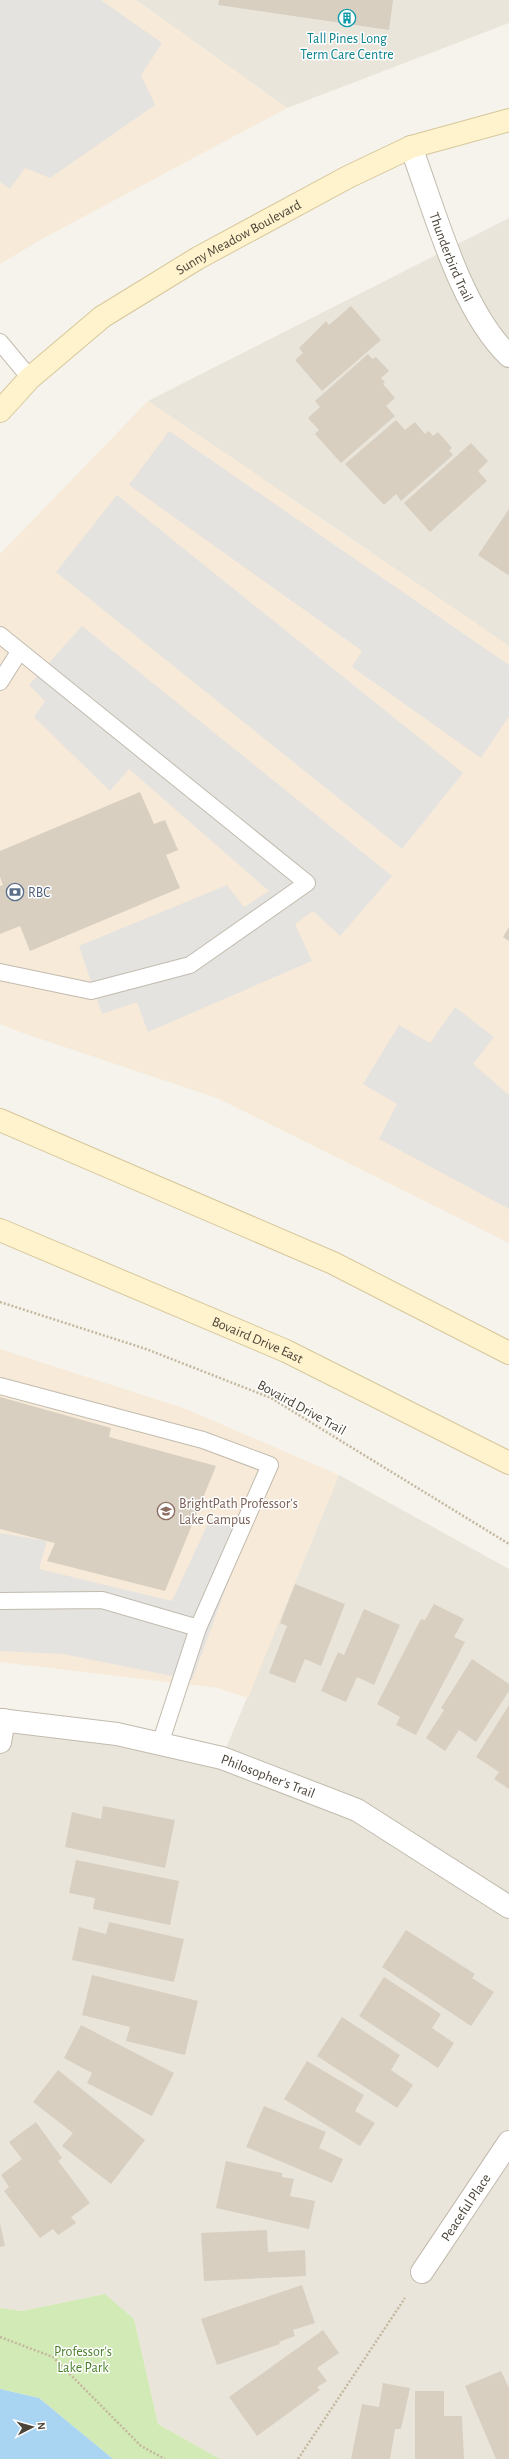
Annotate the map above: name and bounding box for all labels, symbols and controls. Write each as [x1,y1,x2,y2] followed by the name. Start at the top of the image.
[337,8,357,28] building icon: Tall Pines Long Term Care Centre
[300,32,394,62] place label: Tall Pines Long Term Care Centre
[174,198,304,278] street label: Sunny Meadow Boulevard
[426,211,475,304] street label: Thunderbird Trail
[5,882,25,902] bank icon: RBC
[28,886,51,900] place label: RBC
[210,1315,306,1367] street label: Bovaird Drive East
[255,1378,348,1438] street label: Bovaird Drive Trail
[179,1497,298,1527] place label: BrightPath Professor's Lake Campus
[156,1501,176,1521] school or university icon: BrightPath Professor's Lake Campus
[219,1752,317,1801] street label: Philosopher's Trail
[439,2172,494,2244] street label: Peaceful Place
[54,2345,112,2375] park label: Professor's Lake Park
[12,2407,52,2447] north arrow
[36,2422,47,2430] text: N

